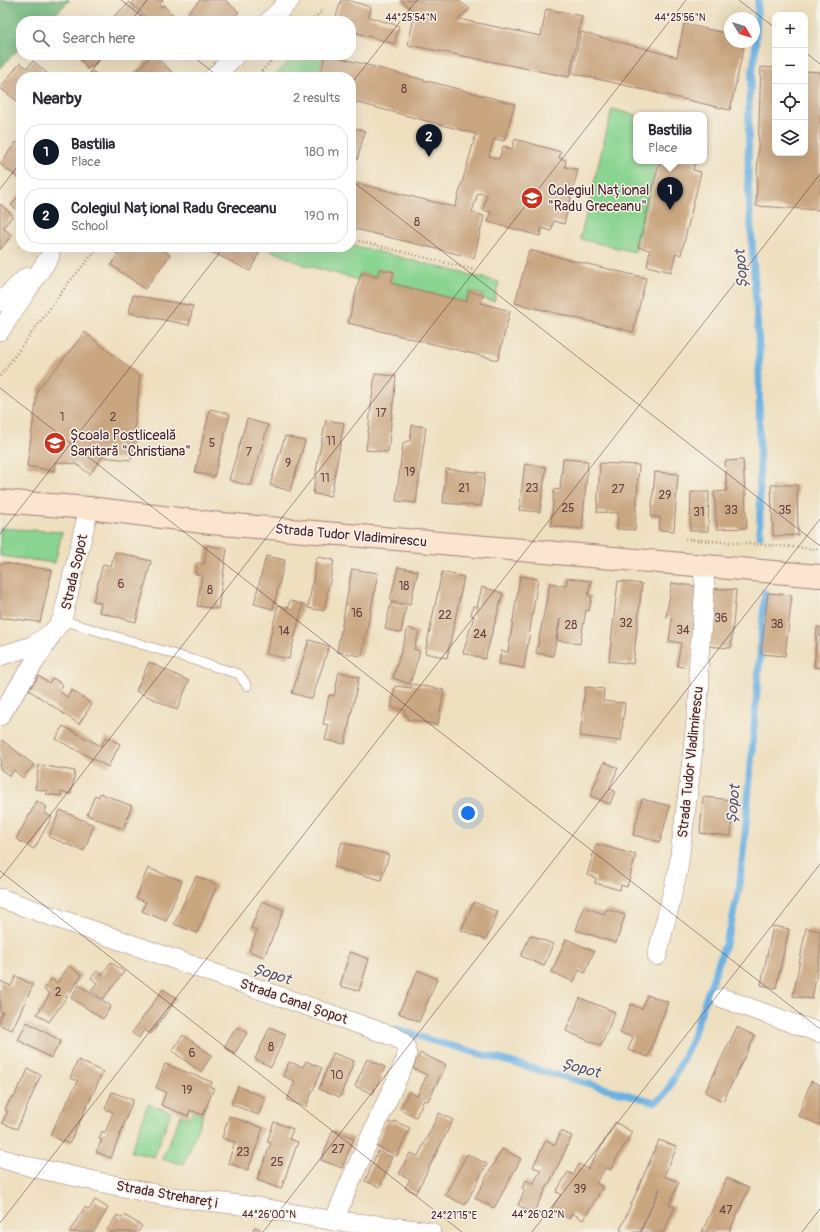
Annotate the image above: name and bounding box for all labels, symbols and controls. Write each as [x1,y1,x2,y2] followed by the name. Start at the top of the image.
[385,12,437,24] text: 44°25'54"N
[654,12,706,24] text: 44°25'56"N
[724,12,760,48] north arrow
[772,12,808,156] map controls
[772,12,808,48] button: +
[16,16,356,60] search box
[30,27,52,49] icon: search
[62,29,135,48] text: Search here
[772,48,808,84] button: −
[401,82,407,97] house number: 8
[772,84,808,120] button: locate
[32,88,81,109] text: Nearby
[293,90,340,106] text: 2 results
[633,112,707,164] popup
[772,120,808,156] button: layers
[648,121,692,140] text: Bastilia
[416,124,442,157] pin: 2
[71,135,115,154] text: Bastilia
[648,140,677,156] text: Place
[43,144,49,160] text: 1
[304,144,339,160] text: 180 m
[71,154,100,170] text: Place
[657,177,683,210] pin: 1
[548,182,649,215] place label: Colegiul Național "Radu Greceanu"
[519,185,545,211] school or university icon: Colegiul Național "Radu Greceanu"
[71,199,277,218] text: Colegiul Național Radu Greceanu
[42,208,50,224] text: 2
[304,208,339,224] text: 190 m
[414,215,420,230] house number: 8
[71,218,108,234] text: School
[731,247,752,289] water label: Șopot
[375,406,387,421] house number: 17
[60,410,64,425] house number: 1
[110,410,117,425] house number: 2
[70,427,191,460] place label: Școala Postliceală Sanitară "Christiana"
[42,430,68,456] school or university icon: Școala Postliceală Sanitară "Christiana"
[326,434,336,449] house number: 11
[209,436,215,451] house number: 5
[246,445,253,460] house number: 7
[285,456,291,471] house number: 9
[405,465,415,480] house number: 19
[320,471,330,486] house number: 11
[458,481,470,496] house number: 21
[525,481,539,496] house number: 23
[611,482,625,497] house number: 27
[659,488,671,503] house number: 29
[561,501,575,516] house number: 25
[724,503,738,518] house number: 33
[778,503,792,518] house number: 35
[693,505,705,520] house number: 31
[274,520,428,551] street label: Strada Tudor Vladimirescu
[58,532,92,612] street label: Strada Sopot
[118,577,125,592] house number: 6
[399,579,409,594] house number: 18
[207,583,213,598] house number: 8
[351,606,363,621] house number: 16
[438,608,452,623] house number: 22
[714,611,728,626] house number: 36
[619,616,633,631] house number: 32
[771,617,783,632] house number: 38
[565,618,577,633] house number: 28
[676,623,690,638] house number: 34
[278,624,290,639] house number: 14
[473,627,487,642] house number: 24
[674,685,707,839] street label: Strada Tudor Vladimirescu
[722,782,745,824] water label: Șopot
[458,803,478,823] your location
[251,960,295,990] water label: Șopot
[238,975,350,1028] street label: Strada Canal Șopot
[55,985,62,1000] house number: 2
[268,1040,274,1055] house number: 8
[189,1046,196,1061] house number: 6
[560,1054,604,1083] water label: Șopot
[331,1068,343,1083] house number: 10
[182,1083,192,1098] house number: 19
[331,1142,345,1157] house number: 27
[236,1145,250,1160] house number: 23
[270,1155,284,1170] house number: 25
[115,1177,219,1212] street label: Strada Strehareți
[574,1182,586,1197] house number: 39
[719,1203,733,1218] house number: 47
[242,1209,296,1221] text: 44°26'00"N
[512,1209,565,1221] text: 44°26'02"N
[431,1210,477,1222] text: 24°21'15"E

